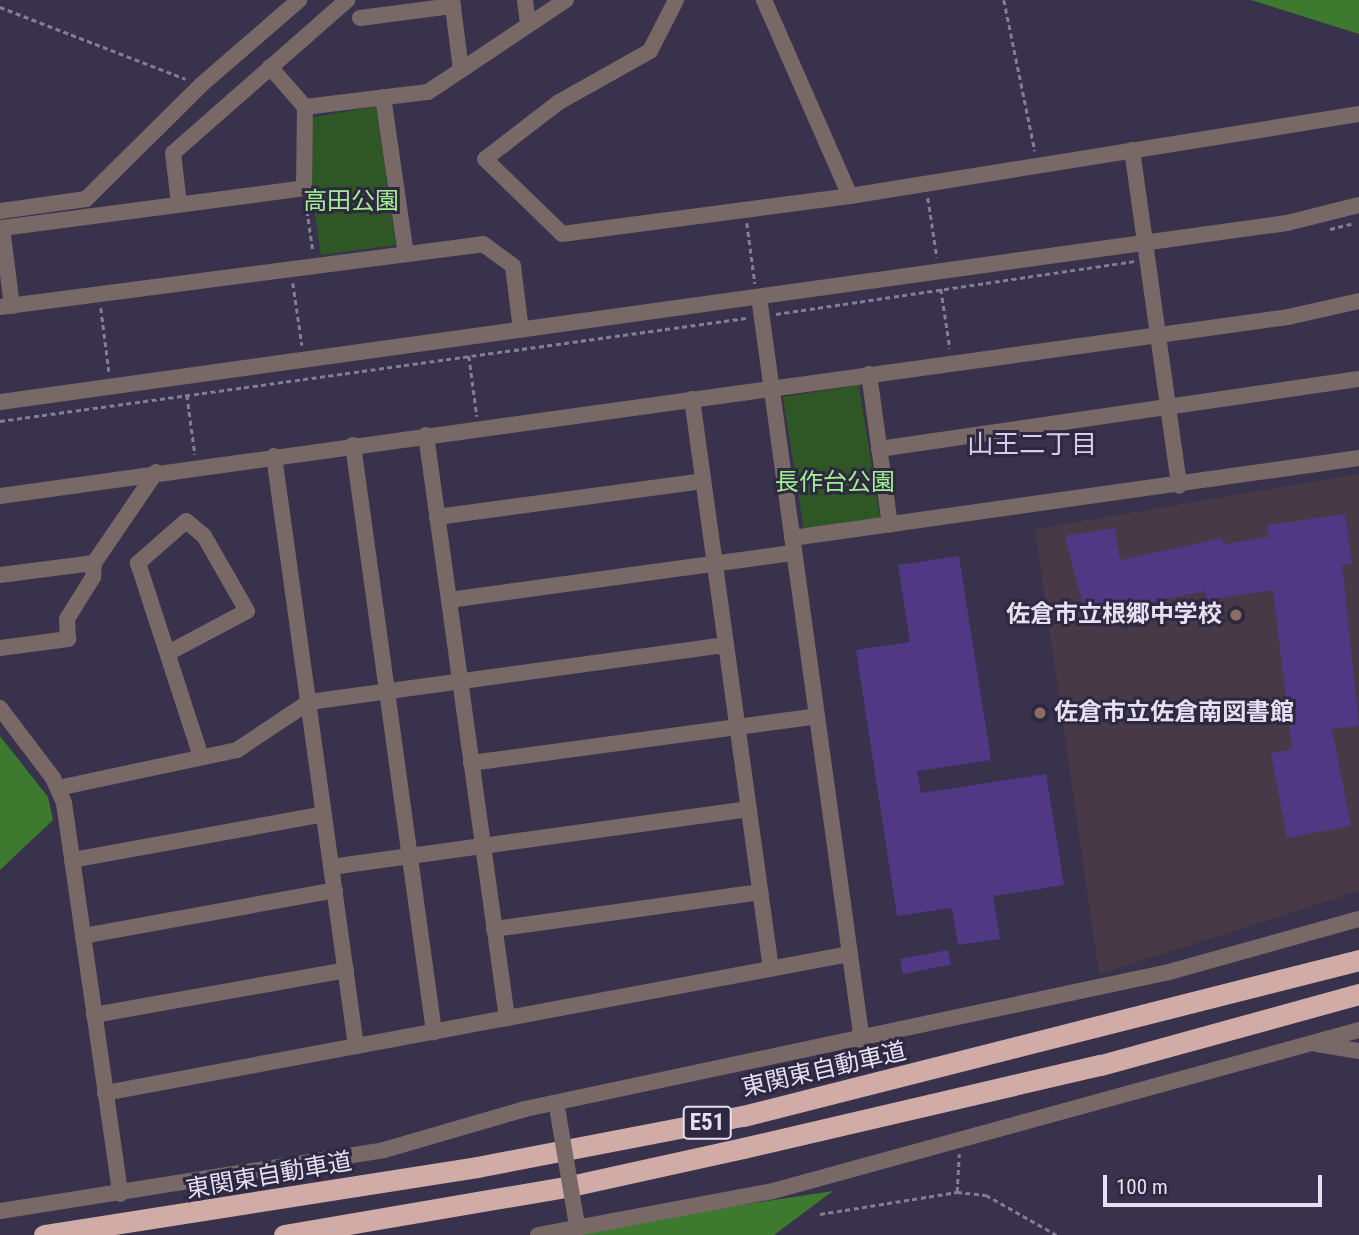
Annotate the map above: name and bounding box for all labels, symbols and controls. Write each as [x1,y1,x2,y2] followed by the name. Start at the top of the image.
[303,188,399,216] park label: 高田公園
[967,429,1097,461] district label: 山王二丁目
[775,469,895,497] park label: 長作台公園
[1006,601,1222,629] place label: 佐倉市立根郷中学校
[1228,607,1244,623] marker: 佐倉市立根郷中学校
[1054,699,1294,727] place label: 佐倉市立佐倉南図書館
[1032,705,1048,721] marker: 佐倉市立佐倉南図書館
[739,1037,909,1103] street label: 東関東自動車道
[682,1104,732,1142] road number: E51
[184,1147,354,1205] street label: 東関東自動車道
[1107,1162,1326,1206] scale bar
[1116,1175,1168,1199] text: 100 m

